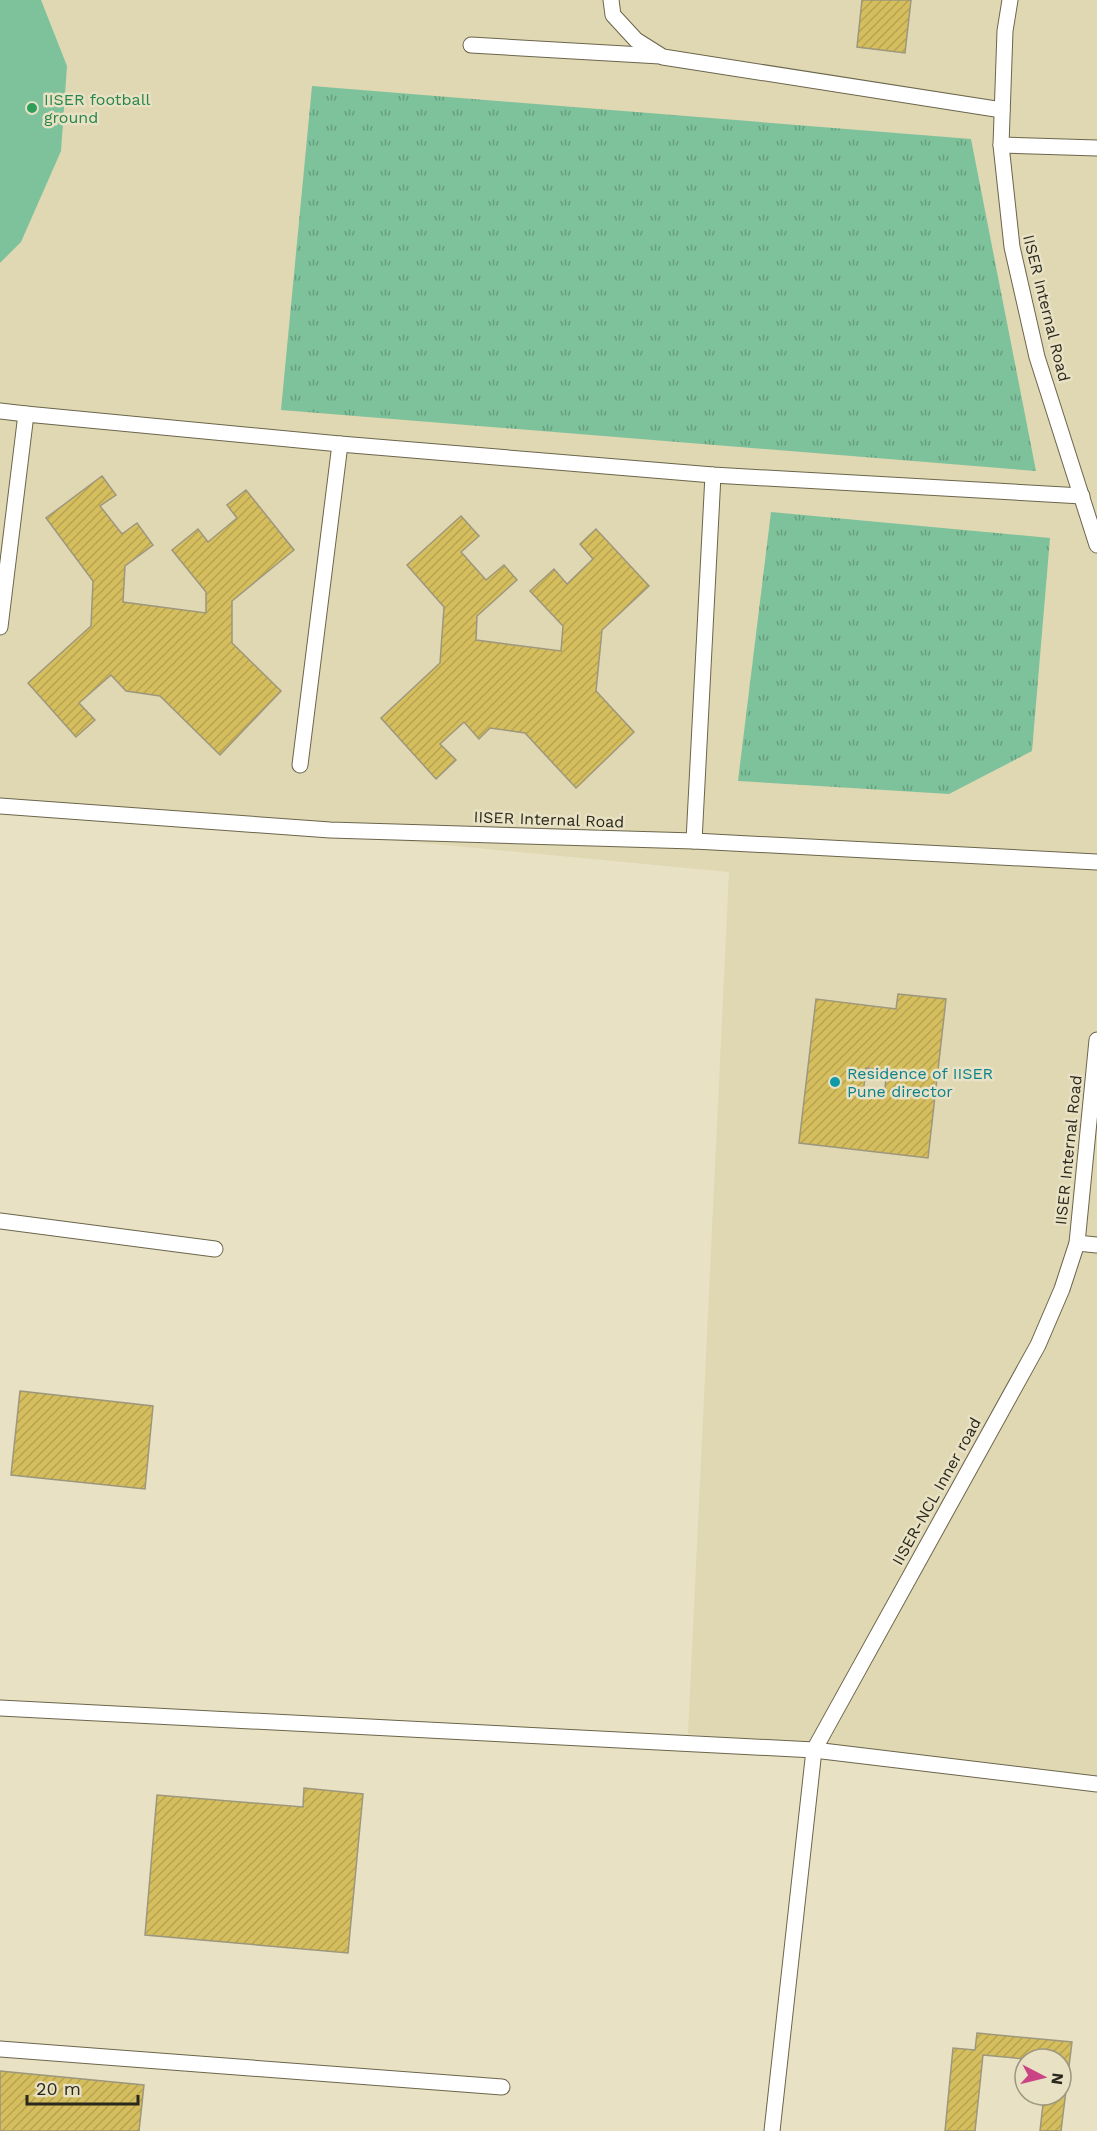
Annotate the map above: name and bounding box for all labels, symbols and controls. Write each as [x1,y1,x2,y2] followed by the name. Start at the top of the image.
[44,90,151,127] place label: IISER football ground
[25,101,39,115] marker: IISER football ground
[1019,233,1074,384] street label: IISER Internal Road
[473,807,625,832] street label: IISER Internal Road
[847,1064,993,1101] place label: Residence of IISER Pune director
[1051,1074,1086,1226] street label: IISER Internal Road
[828,1075,842,1089] marker: Residence of IISER Pune director
[888,1414,985,1568] street label: IISER-NCL Inner road
[1013,2047,1073,2107] north arrow
[27,2068,138,2106] scale bar
[1047,2072,1068,2086] text: N
[36,2078,81,2099] text: 20 m

